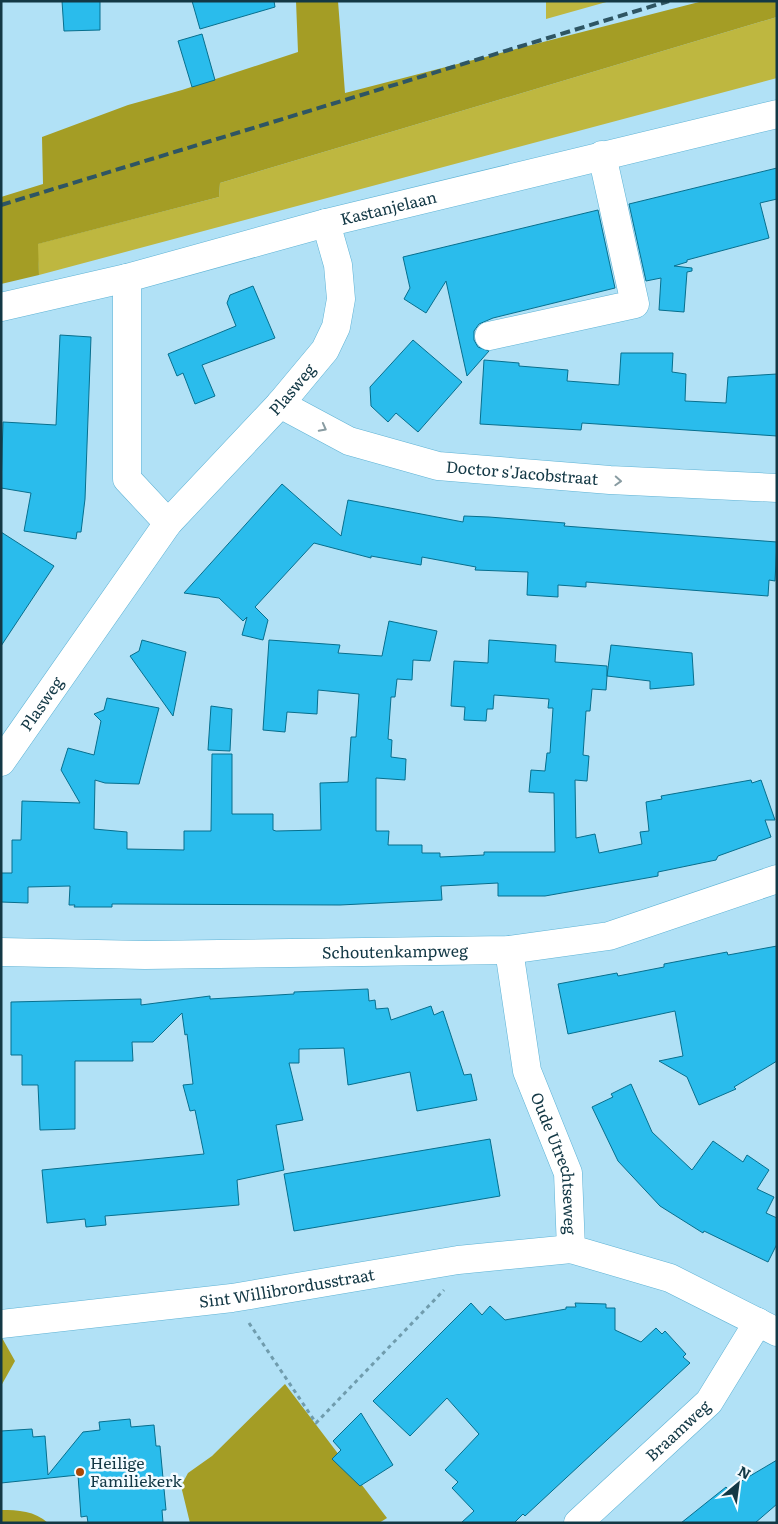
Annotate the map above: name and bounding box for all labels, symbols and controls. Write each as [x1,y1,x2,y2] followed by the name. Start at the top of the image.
[337,184,439,230] street label: Kastanjelaan
[262,357,320,420] street label: Plasweg
[318,421,327,431] one-way arrow
[445,454,600,490] street label: Doctor s'Jacobstraat
[615,475,623,486] one-way arrow
[13,671,68,735] street label: Plasweg
[322,938,468,964] street label: Schoutenkampweg
[526,1088,583,1235] street label: Oude Utrechtseweg
[198,1261,377,1313] street label: Sint Willibrordusstraat
[639,1394,715,1466] street label: Braamweg
[90,1450,182,1492] place label: Heilige Familiekerk
[713,1459,763,1509] north arrow
[735,1460,755,1483] text: N
[74,1466,86,1478] marker: Heilige Familiekerk

